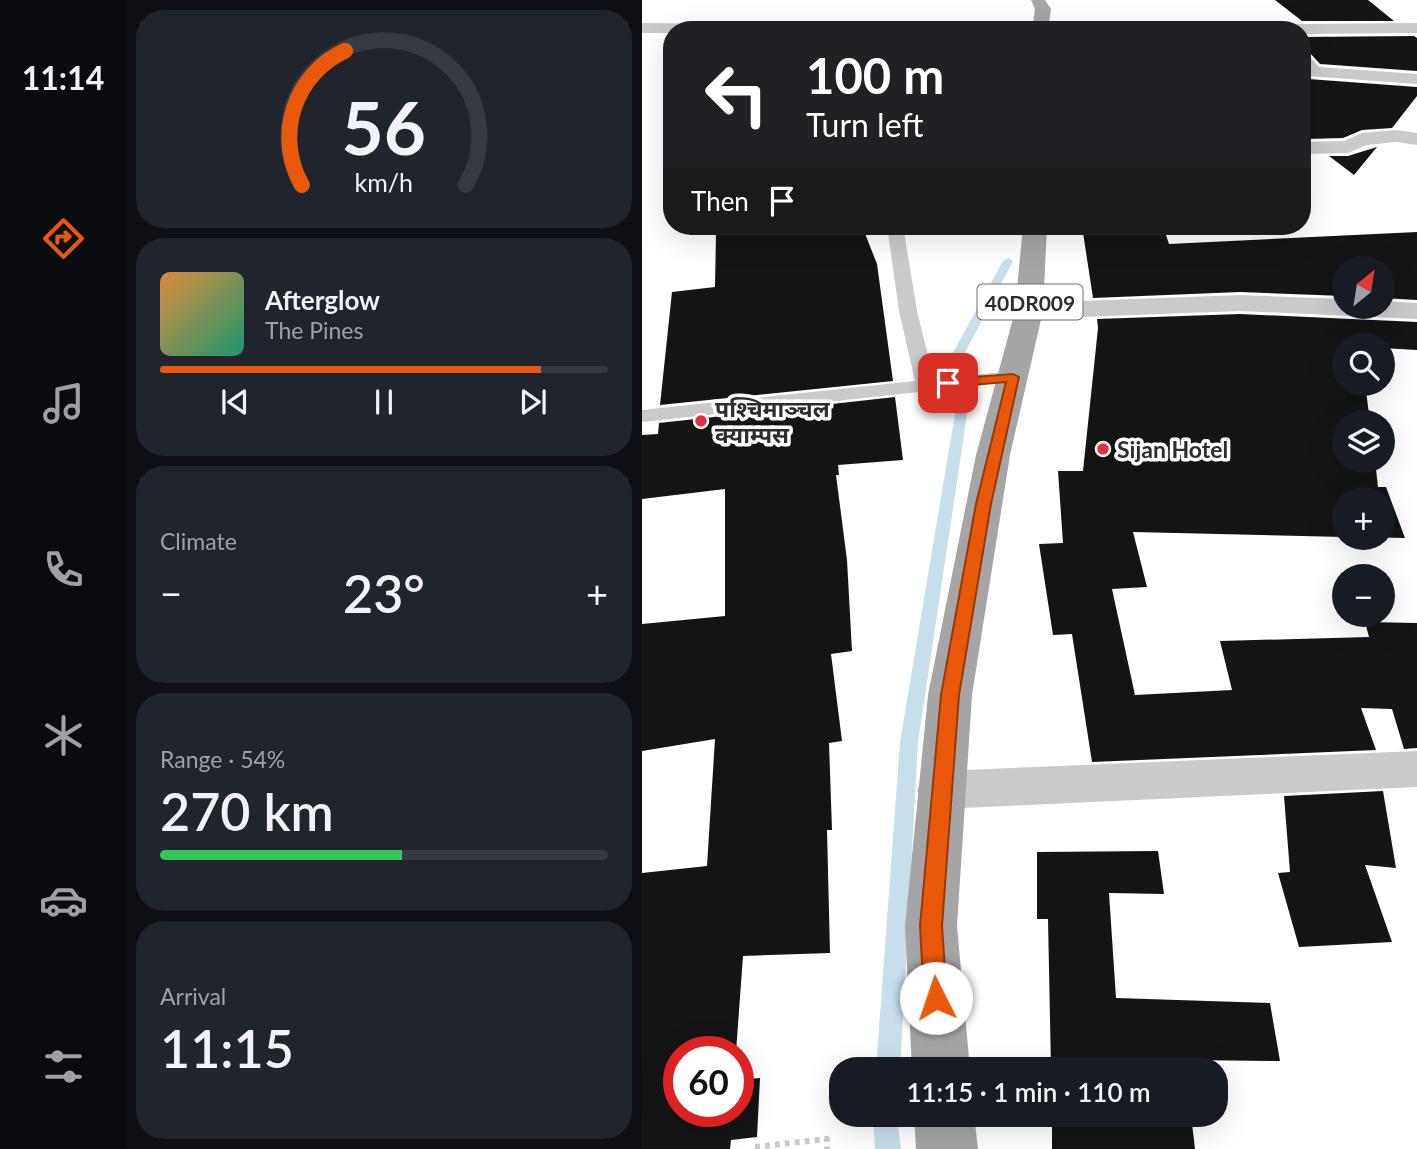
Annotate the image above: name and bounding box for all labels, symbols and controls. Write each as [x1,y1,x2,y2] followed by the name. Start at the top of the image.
[806,46,944,104] text: 100 m
[691,49,782,140] icon: left
[22,58,104,97] text: 11:14
[342,83,426,171] text: 56
[806,105,923,144] text: Turn left
[355,167,413,197] text: km/h
[763,182,801,220] icon: arrive
[691,185,749,217] text: Then
[39,214,88,263] icon: directions
[1332,256,1394,318] north arrow
[1332,256,1395,627] map controls
[265,284,380,316] text: Afterglow
[978,284,1082,320] road number: 40DR009
[265,316,363,344] text: The Pines
[1332,333,1395,396] button: search
[918,353,978,413] pin
[929,364,967,402] icon: arrive
[39,379,88,428] icon: music
[216,383,254,421] icon: previous
[365,383,403,421] icon: pause
[514,383,552,421] icon: next
[715,394,831,448] place label: पश्‍चिमाञ्‍चल क्याम्पस
[1332,410,1395,473] button: layers
[693,413,709,429] marker: पश्‍चिमाञ्‍चल क्याम्पस
[1117,435,1228,463] place label: Sijan Hotel
[1095,441,1111,457] marker: Sijan Hotel
[1332,487,1395,550] button: +
[160,527,237,555] text: Climate
[39,545,88,594] icon: phone
[343,562,425,624] text: 23°
[1332,564,1395,627] button: −
[160,570,182,616] text: −
[586,570,608,616] text: +
[39,711,88,760] icon: climate
[160,745,285,773] text: Range · 54%
[160,780,334,842] text: 270 km
[39,876,88,925] icon: car
[899,961,973,1035] position arrow
[160,982,226,1010] text: Arrival
[160,1017,294,1079] text: 11:15
[663,1036,754,1127] speed limit sign: 60
[39,1042,88,1091] icon: filters
[906,1076,1151,1108] text: 11:15 · 1 min · 110 m

